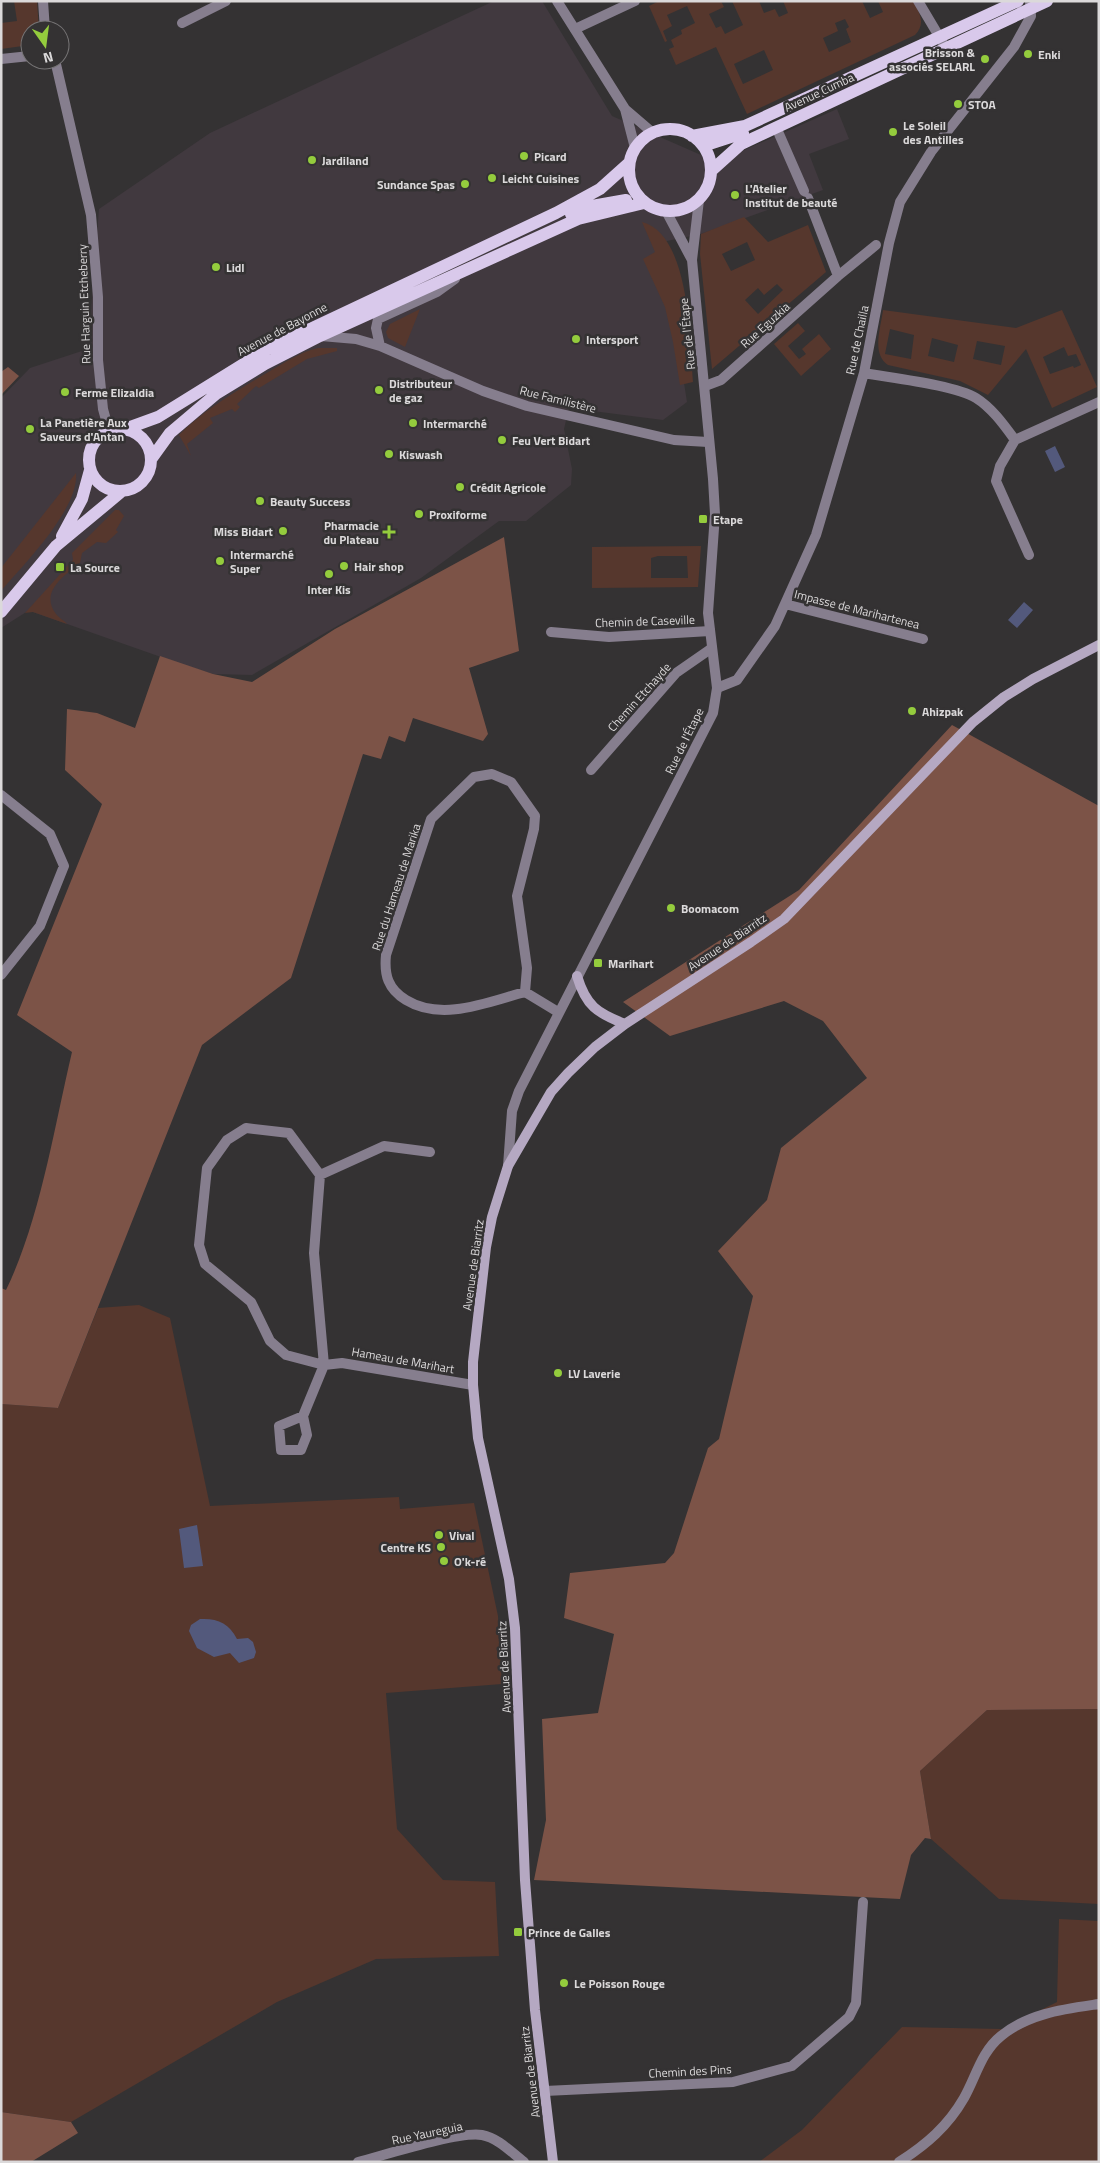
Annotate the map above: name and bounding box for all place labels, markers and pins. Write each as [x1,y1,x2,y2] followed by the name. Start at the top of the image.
[889,43,976,76] place label: Brisson & associés SELARL
[1038,45,1061,64] place label: Enki
[1022,48,1034,60] marker: Enki
[979,53,991,65] marker: Brisson & associés SELARL
[968,95,996,114] place label: STOA
[952,98,964,110] marker: STOA
[903,116,964,149] place label: Le Soleil des Antilles
[887,126,899,138] marker: Le Soleil des Antilles
[534,147,567,166] place label: Picard
[518,150,530,162] marker: Picard
[322,151,369,170] place label: Jardiland
[306,154,318,166] marker: Jardiland
[502,169,580,188] place label: Leicht Cuisines
[486,172,498,184] marker: Leicht Cuisines
[377,175,455,194] place label: Sundance Spas
[459,178,471,190] marker: Sundance Spas
[745,179,837,212] place label: L'Atelier Institut de beauté
[729,189,741,201] marker: L'Atelier Institut de beauté
[226,258,245,277] place label: Lidl
[210,261,222,273] marker: Lidl
[586,330,639,349] place label: Intersport
[570,333,582,345] marker: Intersport
[389,374,453,407] place label: Distributeur de gaz
[75,383,154,402] place label: Ferme Elizaldia
[373,384,385,396] marker: Distributeur de gaz
[59,386,71,398] marker: Ferme Elizaldia
[40,413,127,446] place label: La Panetière Aux Saveurs d'Antan
[423,414,487,433] place label: Intermarché
[407,417,419,429] marker: Intermarché
[24,423,36,435] marker: La Panetière Aux Saveurs d'Antan
[512,431,591,450] place label: Feu Vert Bidart
[496,434,508,446] marker: Feu Vert Bidart
[399,445,443,464] place label: Kiswash
[383,448,395,460] marker: Kiswash
[470,478,546,497] place label: Crédit Agricole
[454,481,466,493] marker: Crédit Agricole
[270,492,351,511] place label: Beauty Success
[254,495,266,507] marker: Beauty Success
[429,505,487,524] place label: Proxiforme
[413,508,425,520] marker: Proxiforme
[713,510,743,529] place label: Etape
[697,513,709,525] marker: Etape
[323,516,379,549] place label: Pharmacie du Plateau
[214,522,274,541] place label: Miss Bidart
[277,525,289,537] marker: Miss Bidart
[383,526,395,538] marker: Pharmacie du Plateau
[230,545,294,578] place label: Intermarché Super
[214,555,226,567] marker: Intermarché Super
[354,557,404,576] place label: Hair shop
[70,558,120,577] place label: La Source
[338,560,350,572] marker: Hair shop
[54,561,66,573] marker: La Source
[323,568,335,580] marker: Inter Kis
[307,580,351,599] place label: Inter Kis
[922,702,964,721] place label: Ahizpak
[906,705,918,717] marker: Ahizpak
[681,899,739,918] place label: Boomacom
[665,902,677,914] marker: Boomacom
[608,954,654,973] place label: Marihart
[592,957,604,969] marker: Marihart
[568,1364,620,1383] place label: LV Laverie
[552,1367,564,1379] marker: LV Laverie
[449,1526,475,1545] place label: Vival
[433,1529,445,1541] marker: Vival
[381,1538,431,1557] place label: Centre KS
[435,1541,447,1553] marker: Centre KS
[454,1552,486,1571] place label: O'k-ré
[438,1555,450,1567] marker: O'k-ré
[528,1923,611,1942] place label: Prince de Galles
[512,1926,524,1938] marker: Prince de Galles
[574,1974,665,1993] place label: Le Poisson Rouge
[558,1977,570,1989] marker: Le Poisson Rouge

